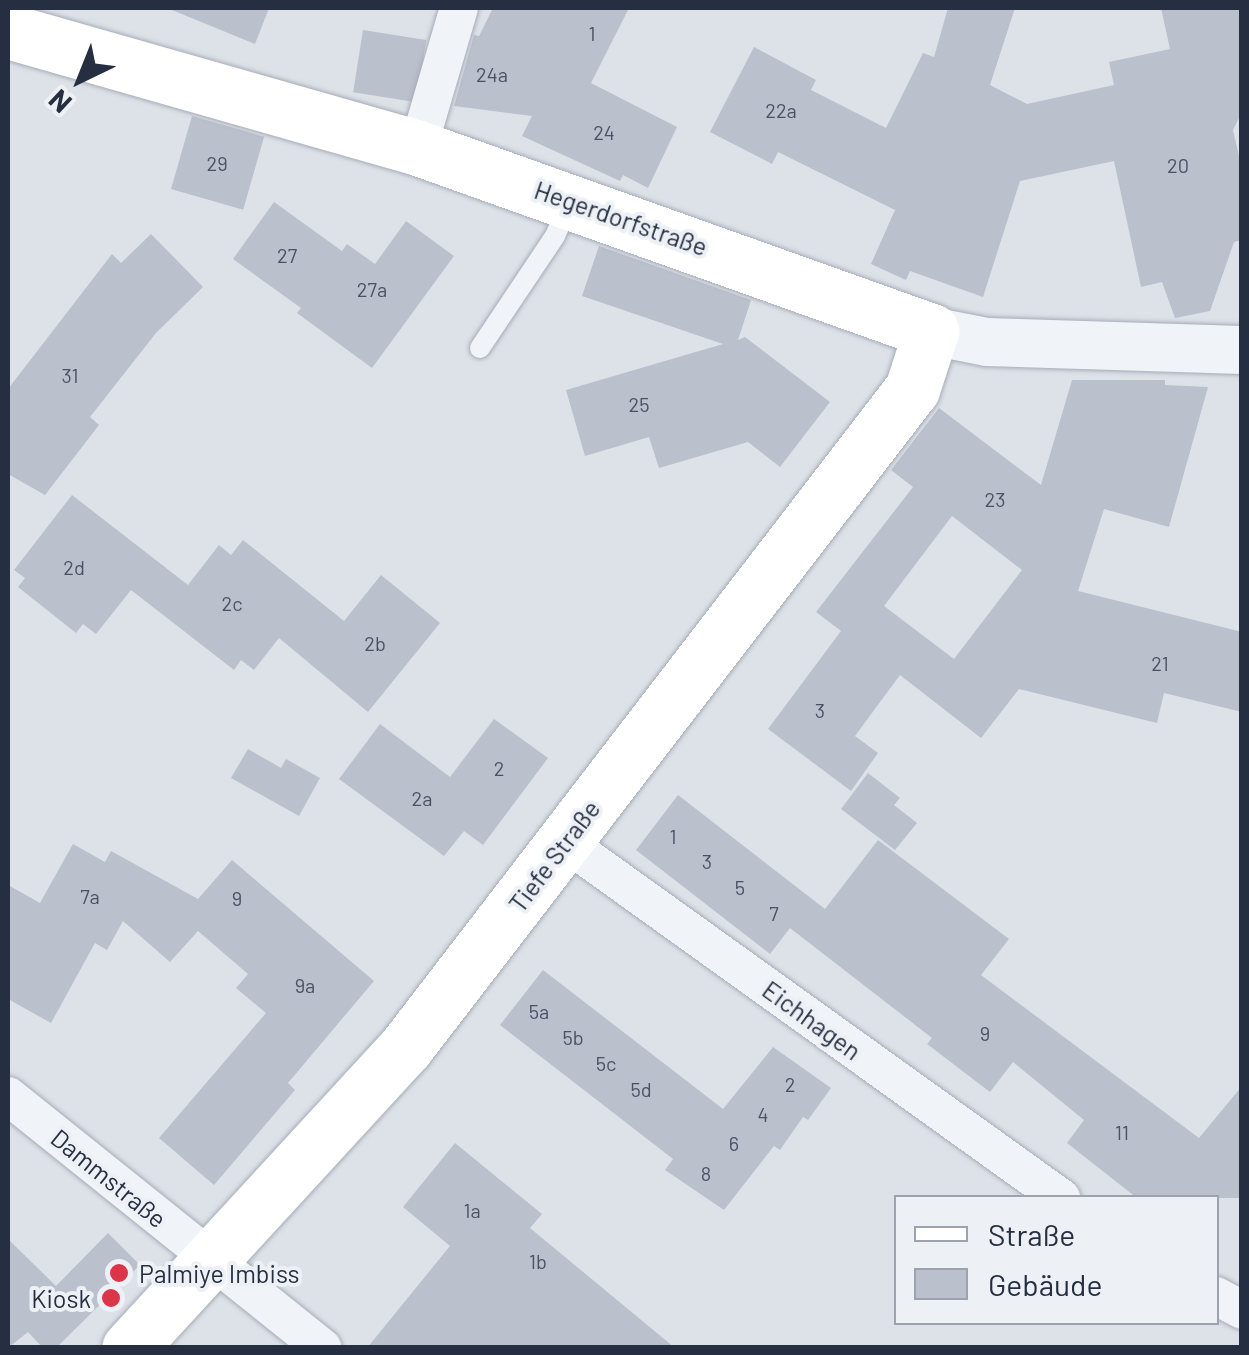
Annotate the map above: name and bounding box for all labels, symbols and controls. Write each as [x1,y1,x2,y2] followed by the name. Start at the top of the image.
[589,21,595,45] house number: 1
[30,30,130,130] north arrow
[476,62,508,86] house number: 24a
[41,83,78,121] text: N
[765,98,797,122] house number: 22a
[593,120,615,144] house number: 24
[206,151,228,175] house number: 29
[1167,153,1189,177] house number: 20
[531,174,711,262] street label: Hegerdorfstraße
[277,243,297,267] house number: 27
[357,277,387,301] house number: 27a
[61,363,79,387] house number: 31
[629,392,649,416] house number: 25
[985,487,1005,511] house number: 23
[63,555,85,579] house number: 2d
[221,591,243,615] house number: 2c
[364,631,386,655] house number: 2b
[1151,651,1169,675] house number: 21
[815,698,825,722] house number: 3
[494,756,504,780] house number: 2
[412,786,432,810] house number: 2a
[502,794,606,918] street label: Tiefe Straße
[670,824,676,848] house number: 1
[702,849,712,873] house number: 3
[735,875,745,899] house number: 5
[80,884,100,908] house number: 7a
[232,886,242,910] house number: 9
[769,901,779,925] house number: 7
[295,973,315,997] house number: 9a
[757,974,867,1066] street label: Eichhagen
[529,999,549,1023] house number: 5a
[980,1021,990,1045] house number: 9
[562,1025,584,1049] house number: 5b
[596,1051,616,1075] house number: 5c
[785,1072,795,1096] house number: 2
[630,1077,652,1101] house number: 5d
[757,1102,769,1126] house number: 4
[1115,1120,1129,1144] house number: 11
[45,1122,173,1234] street label: Dammstraße
[729,1131,739,1155] house number: 6
[701,1161,711,1185] house number: 8
[894,1195,1219,1325] legend
[463,1198,481,1222] house number: 1a
[988,1216,1075,1252] text: Straße
[529,1249,547,1273] house number: 1b
[139,1258,300,1288] place label: Palmiye Imbiss
[108,1262,130,1284] marker: Palmiye Imbiss
[988,1266,1102,1302] text: Gebäude
[31,1283,91,1313] place label: Kiosk
[100,1287,122,1309] marker: Kiosk

